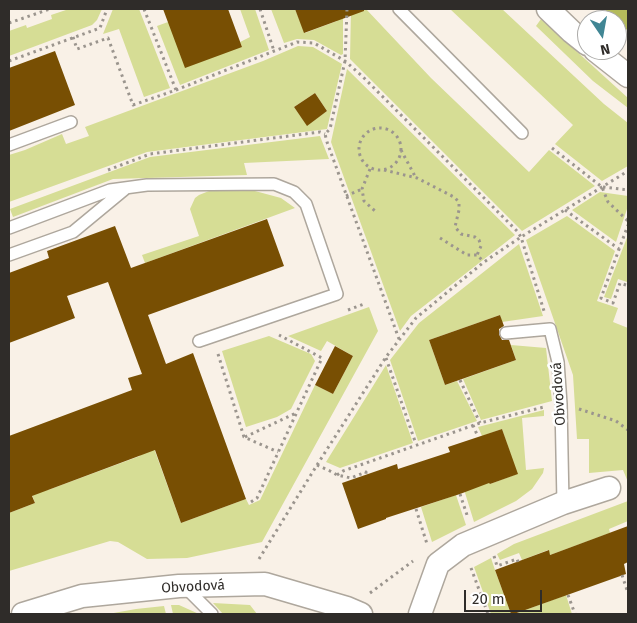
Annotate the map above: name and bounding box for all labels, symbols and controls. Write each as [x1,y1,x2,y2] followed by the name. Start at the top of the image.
[577,10,627,60] north arrow
[599,40,611,58] text: N
[548,362,570,426] street label: Obvodová
[161,577,225,597] street label: Obvodová
[467,580,544,612] scale bar
[472,590,505,608] text: 20 m

